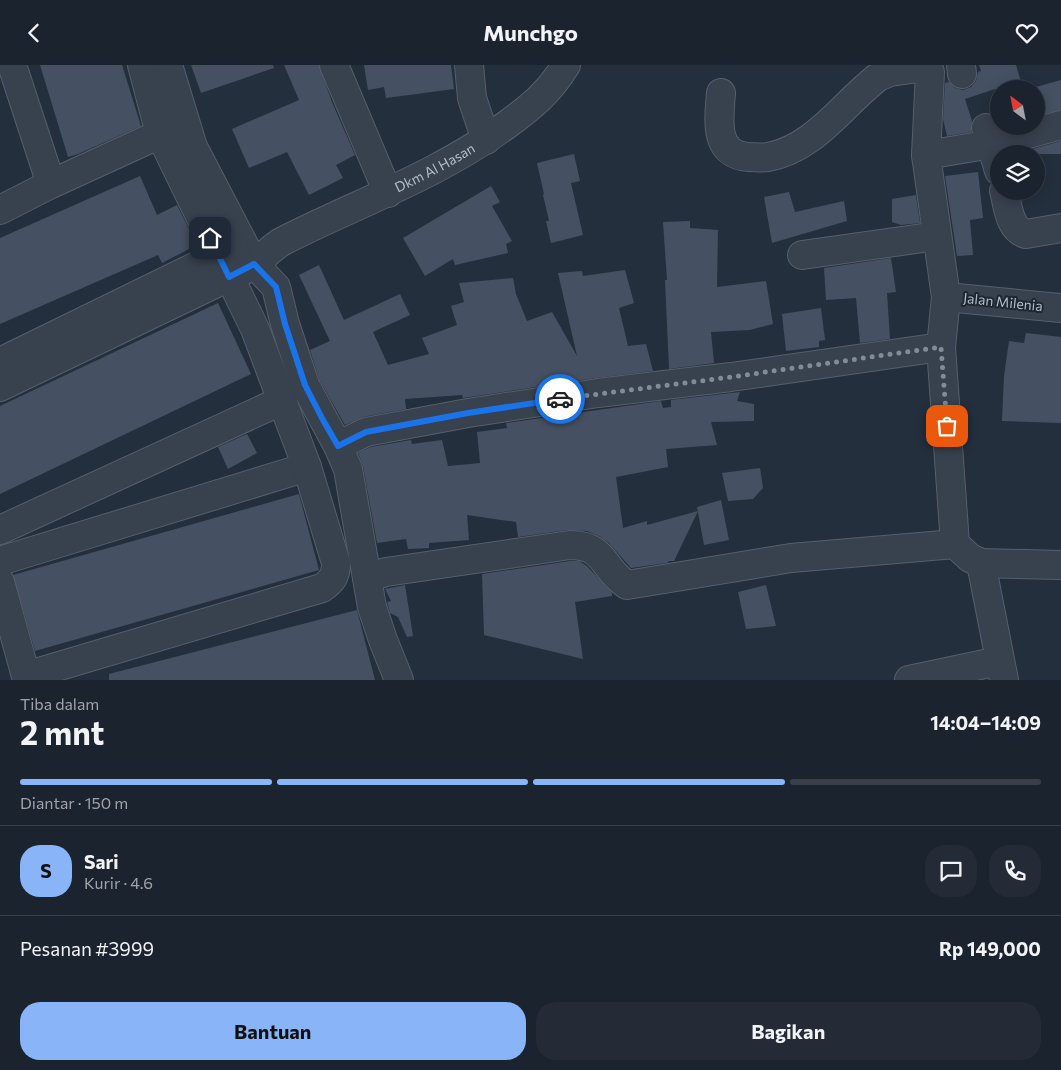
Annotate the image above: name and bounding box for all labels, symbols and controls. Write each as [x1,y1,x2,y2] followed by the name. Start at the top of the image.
[20,19,48,47] icon: back
[483,19,578,46] text: Munchgo
[1013,19,1041,47] icon: heart
[990,80,1045,135] north arrow
[990,80,1045,200] map controls
[392,139,478,195] street label: Dkm Al Hasan
[990,145,1045,200] button: layers
[189,217,231,259] pin
[196,224,224,252] icon: home
[962,289,1044,314] street label: Jalan Milenia
[535,374,585,424] courier
[546,385,574,413] icon: car
[926,405,968,447] pin
[933,412,961,440] icon: bag
[20,694,99,713] text: Tiba dalam
[930,711,1041,734] text: 14:04–14:09
[20,712,104,752] text: 2 mnt
[20,793,128,812] text: Diantar · 150 m
[925,845,977,897] button: chat
[989,845,1041,897] button: phone
[84,850,119,873] text: Sari
[40,859,52,882] text: S
[84,873,153,892] text: Kurir · 4.6
[20,937,154,960] text: Pesanan #3999
[939,937,1041,960] text: Rp 149,000
[20,1002,526,1060] button: Bantuan
[536,1002,1041,1060] button: Bagikan

